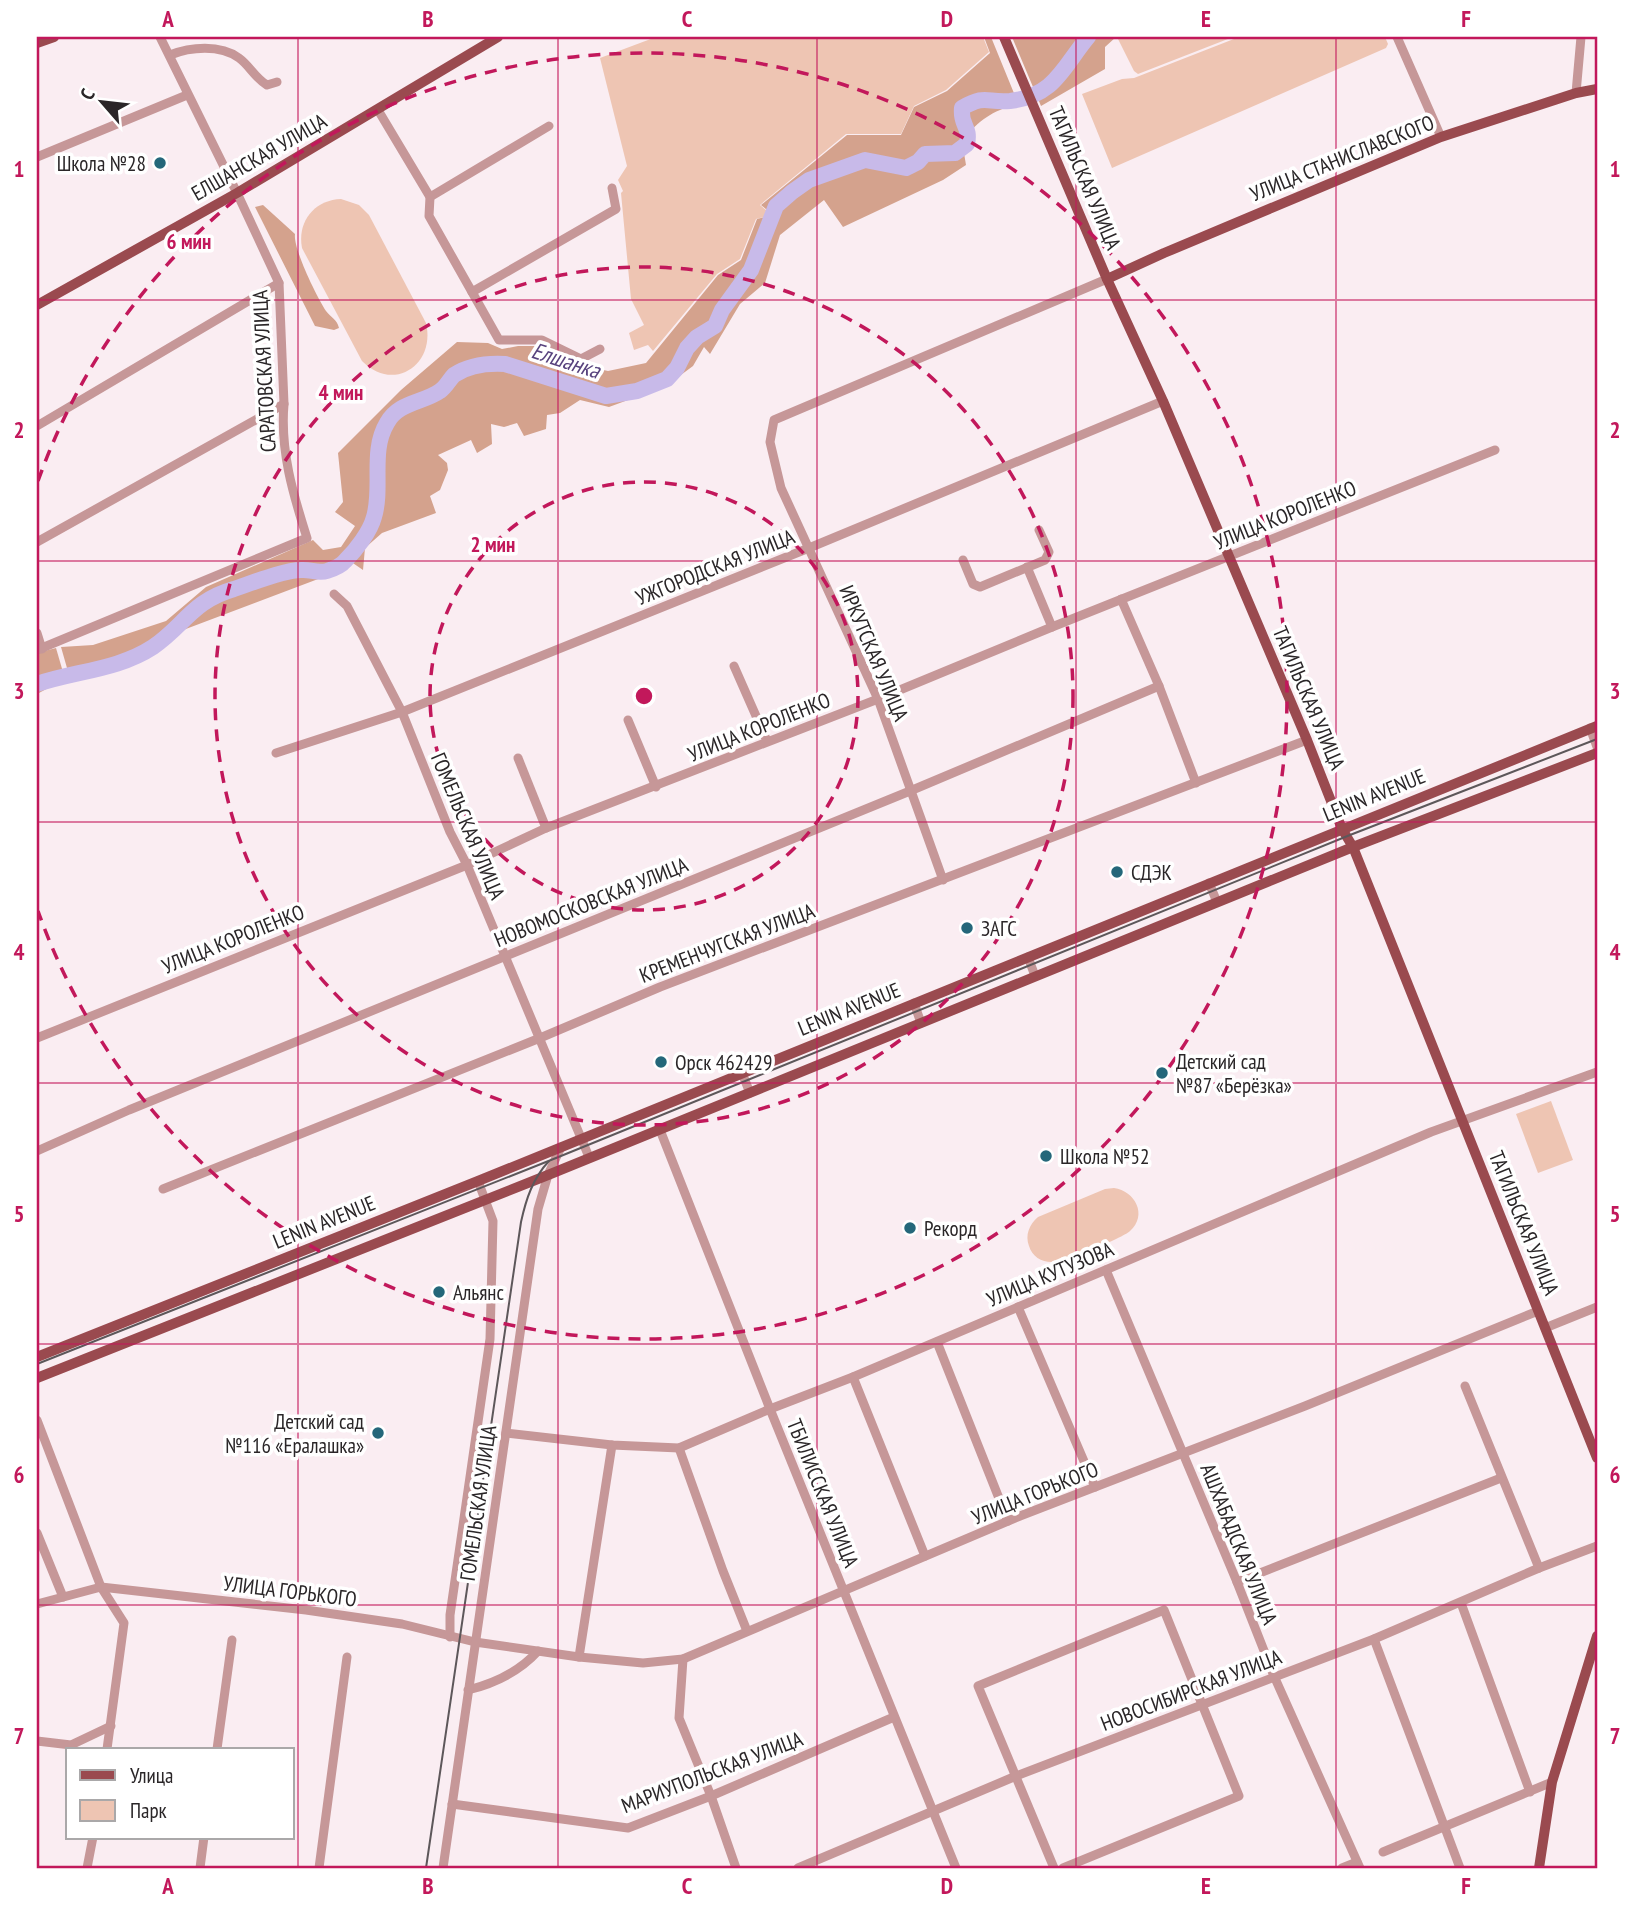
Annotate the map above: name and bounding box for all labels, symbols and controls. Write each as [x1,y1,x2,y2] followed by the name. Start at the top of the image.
[161,4,174,33] text: A
[422,4,434,33] text: B
[682,4,693,33] text: C
[941,4,953,33] text: D
[1201,4,1211,33] text: E
[1461,4,1471,33] text: F
[66,66,136,136] north arrow
[74,84,100,103] text: С
[1043,102,1127,254] street label: ТАГИЛЬСКАЯ УЛИЦА
[187,107,331,207] street label: ЕЛШАНСКАЯ УЛИЦА
[1246,109,1438,207] street label: УЛИЦА СТАНИСЛАВСКОГО
[57,150,146,177] place label: Школа №28
[14,154,25,183] text: 1
[1610,154,1621,183] text: 1
[152,155,168,171] marker: Школа №28
[167,228,211,255] text: 6 мин
[246,289,282,453] street label: САРАТОВСКАЯ УЛИЦА
[528,335,606,385] water label: Елшанка
[319,379,363,406] text: 4 мин
[14,415,25,444] text: 2
[1610,415,1621,444] text: 2
[1210,474,1360,556] street label: УЛИЦА КОРОЛЕНКО
[632,523,798,611] street label: УЖГОРОДСКАЯ УЛИЦА
[471,531,515,558] text: 2 мин
[833,581,915,725] street label: ИРКУТСКАЯ УЛИЦА
[1267,622,1351,774] street label: ТАГИЛЬСКАЯ УЛИЦА
[14,676,25,705] text: 3
[1610,676,1621,705] text: 3
[632,684,656,708] centre of rings
[684,686,834,768] street label: УЛИЦА КОРОЛЕНКО
[425,748,511,904] street label: ГОМЕЛЬСКАЯ УЛИЦА
[1319,762,1429,828] street label: LENIN AVENUE
[490,851,692,953] street label: НОВОМОСКОВСКАЯ УЛИЦА
[1131,859,1172,886] place label: СДЭК
[1109,864,1125,880] marker: СДЭК
[636,897,818,989] street label: КРЕМЕНЧУГСКАЯ УЛИЦА
[158,898,308,980] street label: УЛИЦА КОРОЛЕНКО
[981,915,1017,942] place label: ЗАГС
[959,920,975,936] marker: ЗАГС
[14,937,25,966] text: 4
[1610,937,1621,966] text: 4
[794,976,904,1042] street label: LENIN AVENUE
[1176,1048,1292,1099] place label: Детский сад №87 «Берёзка»
[675,1049,772,1076] place label: Орск 462429
[653,1054,669,1070] marker: Орск 462429
[1154,1065,1170,1081] marker: Детский сад №87 «Берёзка»
[1060,1143,1149,1170] place label: Школа №52
[1483,1147,1565,1299] street label: ТАГИЛЬСКАЯ УЛИЦА
[1038,1148,1054,1164] marker: Школа №52
[269,1189,379,1255] street label: LENIN AVENUE
[14,1199,25,1228] text: 5
[1610,1199,1621,1228] text: 5
[924,1215,977,1242] place label: Рекорд
[902,1220,918,1236] marker: Рекорд
[983,1235,1118,1313] street label: УЛИЦА КУТУЗОВА
[453,1279,504,1306] place label: Альянс
[431,1284,447,1300] marker: Альянс
[225,1408,364,1459] place label: Детский сад №116 «Ералашка»
[781,1415,865,1571] street label: ТБИЛИССКАЯ УЛИЦА
[454,1423,502,1583] street label: ГОМЕЛЬСКАЯ УЛИЦА
[370,1425,386,1441] marker: Детский сад №116 «Ералашка»
[968,1455,1102,1531] street label: УЛИЦА ГОРЬКОГО
[14,1460,25,1489] text: 6
[1194,1460,1284,1628] street label: АШХАБАДСКАЯ УЛИЦА
[1610,1460,1621,1489] text: 6
[222,1569,358,1613] street label: УЛИЦА ГОРЬКОГО
[1097,1643,1285,1737] street label: НОВОСИБИРСКАЯ УЛИЦА
[14,1721,25,1750] text: 7
[1610,1721,1621,1750] text: 7
[617,1725,807,1819] street label: МАРИУПОЛЬСКАЯ УЛИЦА
[66,1748,294,1839] legend
[130,1762,173,1789] text: Улица
[130,1797,167,1824] text: Парк
[161,1871,174,1900] text: A
[422,1871,434,1900] text: B
[682,1871,693,1900] text: C
[941,1871,953,1900] text: D
[1201,1871,1211,1900] text: E
[1461,1871,1471,1900] text: F

